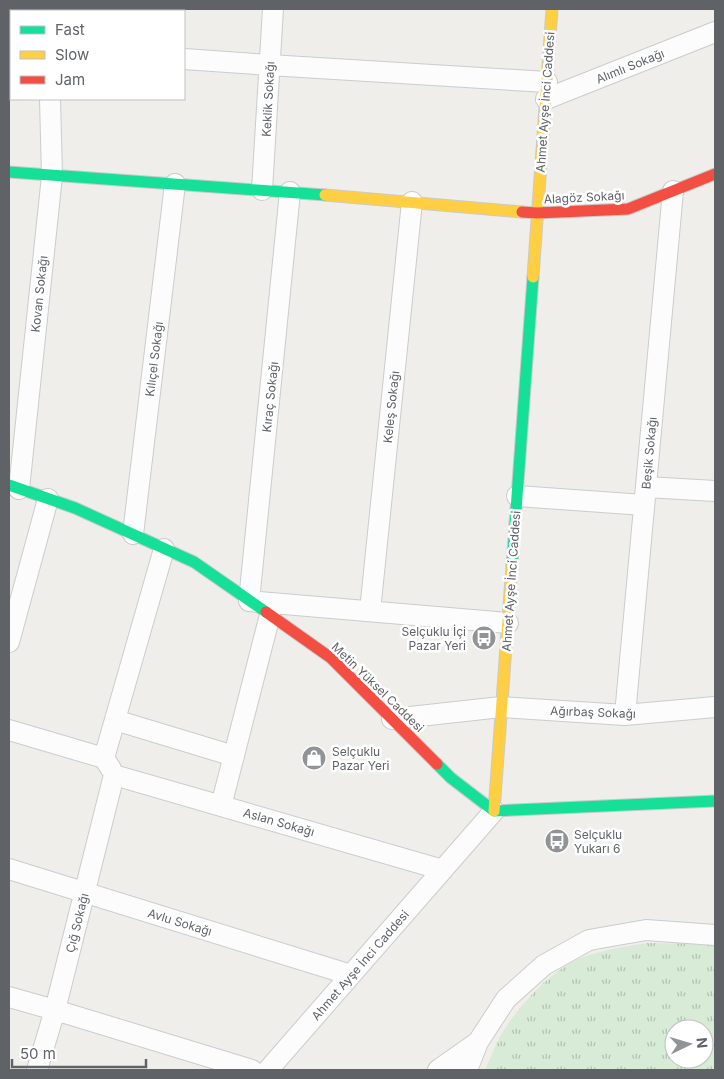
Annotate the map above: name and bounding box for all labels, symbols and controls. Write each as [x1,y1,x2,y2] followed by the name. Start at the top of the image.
[10,10,185,100] legend
[55,20,85,39] text: Fast
[533,31,557,173] street label: Ahmet Ayşe İnci Caddesi
[55,45,89,64] text: Slow
[594,46,666,86] street label: Alımlı Sokağı
[259,61,277,137] street label: Keklik Sokağı
[55,70,85,89] text: Jam
[543,187,625,207] street label: Alagöz Sokağı
[28,255,50,333] street label: Kovan Sokağı
[142,321,166,397] street label: Kılıçel Sokağı
[259,361,281,433] street label: Kıraç Sokağı
[380,370,402,444] street label: Keleş Sokağı
[638,416,660,490] street label: Beşik Sokağı
[499,510,523,652] street label: Ahmet Ayşe İnci Caddesi
[402,624,466,653] place label: Selçuklu İçi Pazar Yeri
[471,625,497,651] bus stop icon: Selçuklu İçi Pazar Yeri
[329,639,427,735] street label: Metin Yüksel Caddesi
[550,703,636,721] street label: Ağırbaş Sokağı
[332,744,390,773] place label: Selçuklu Pazar Yeri
[301,745,327,771] shop icon: Selçuklu Pazar Yeri
[242,805,316,839] street label: Aslan Sokağı
[574,827,622,856] place label: Selçuklu Yukarı 6
[544,828,570,854] bus stop icon: Selçuklu Yukarı 6
[62,892,92,954] street label: Çığ Sokağı
[146,905,214,939] street label: Avlu Sokağı
[308,907,412,1023] street label: Ahmet Ayşe İnci Caddesi
[664,1019,714,1069] north arrow
[12,1036,146,1068] scale bar
[694,1037,711,1049] text: N
[20,1044,56,1063] text: 50 m

